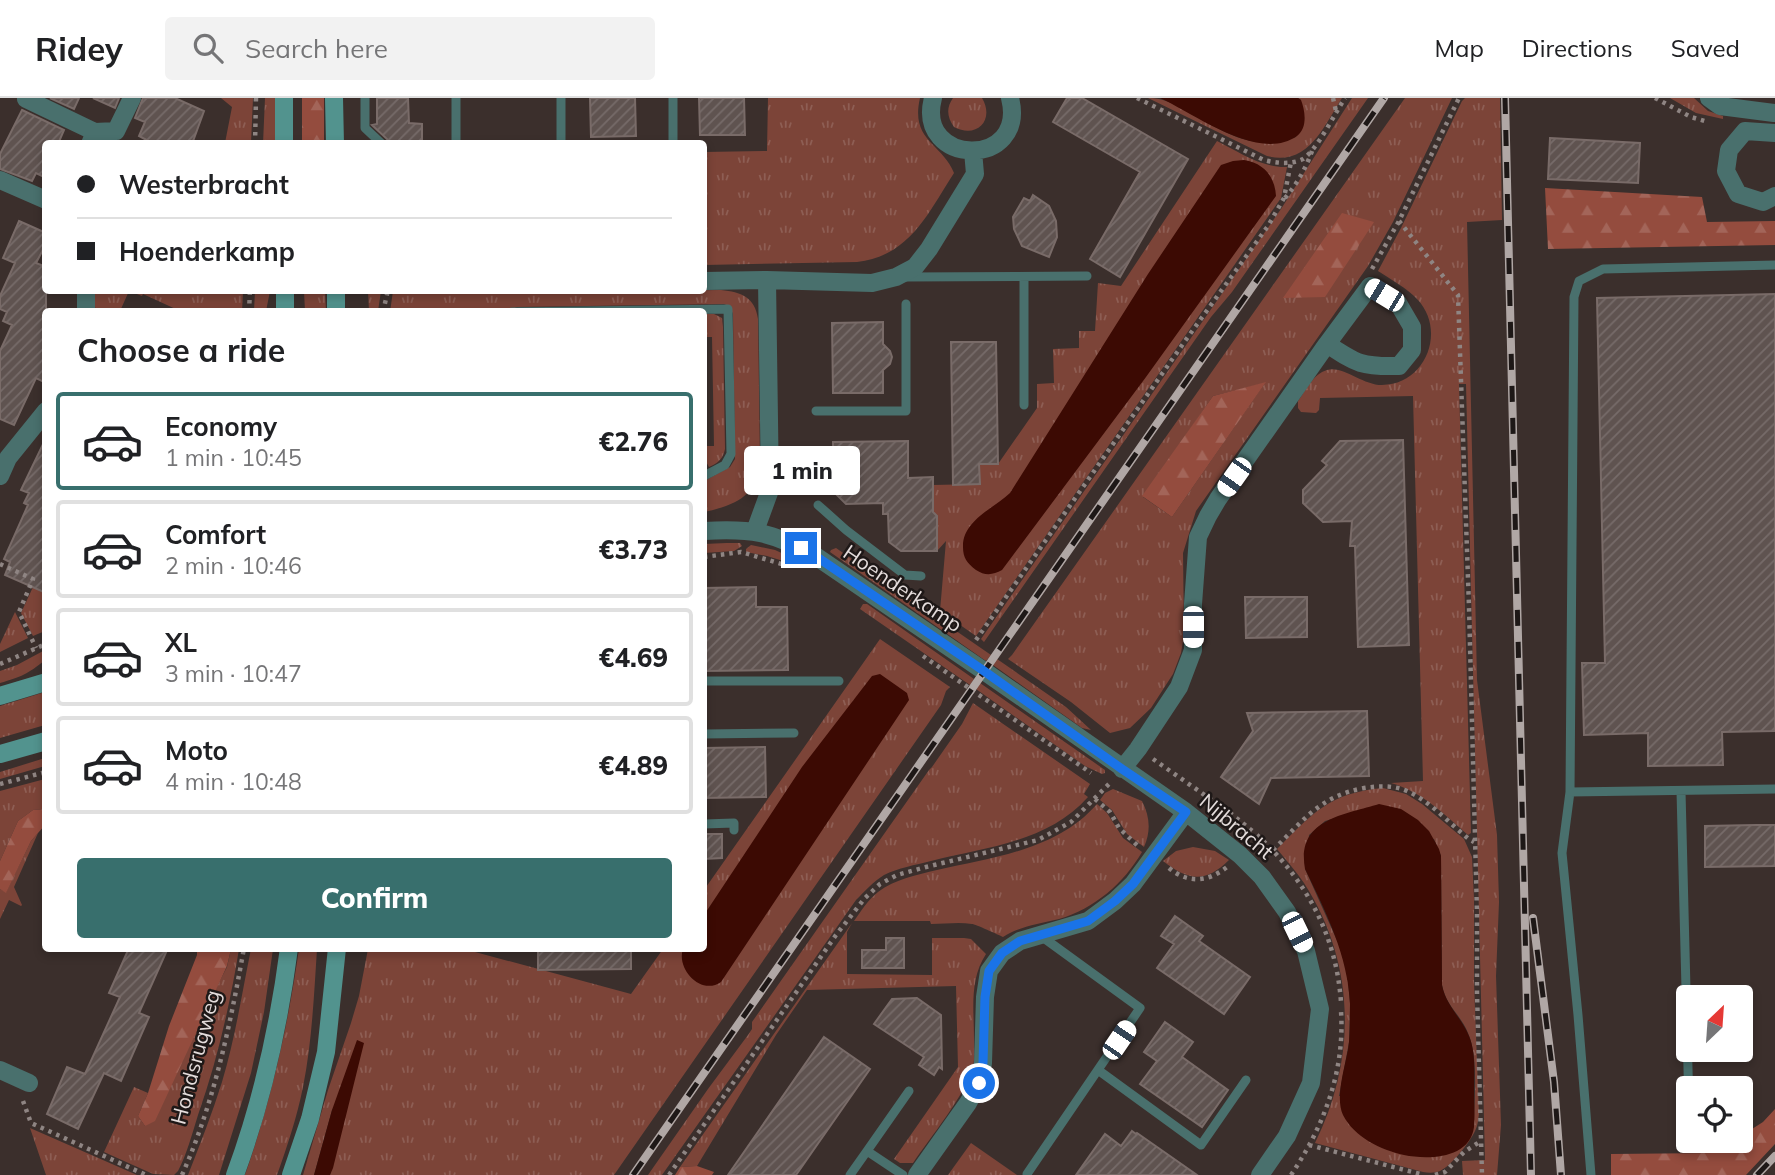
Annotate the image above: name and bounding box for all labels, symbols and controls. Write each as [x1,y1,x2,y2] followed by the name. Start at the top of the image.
[165,17,655,80] search box
[35,28,123,69] text: Ridey
[189,29,227,67] icon: search
[245,32,388,65] text: Search here
[1434,33,1484,63] text: Map
[1522,33,1633,63] text: Directions
[1671,33,1740,63] text: Saved
[119,168,289,201] text: Westerbracht
[119,235,295,268] text: Hoenderkamp
[1361,275,1408,315] car
[77,330,285,370] text: Choose a ride
[81,410,144,473] icon: car
[165,410,277,443] text: Economy
[599,425,668,458] text: €2.76
[165,443,302,472] text: 1 min · 10:45
[743,447,859,496] callout: 1 min
[1214,454,1255,500] car
[771,456,833,485] text: 1 min
[81,518,144,581] icon: car
[165,518,266,551] text: Comfort
[785,532,817,564] route end
[599,533,668,566] text: €3.73
[839,539,967,637] street label: Hoenderkamp
[165,551,302,580] text: 2 min · 10:46
[1183,606,1204,648] car
[81,626,144,689] icon: car
[165,626,197,659] text: XL
[599,641,668,674] text: €4.69
[165,659,302,688] text: 3 min · 10:47
[81,734,144,797] icon: car
[165,734,228,767] text: Moto
[599,749,668,782] text: €4.89
[165,767,302,796] text: 4 min · 10:48
[1195,788,1279,864] street label: Nijbracht
[77,858,672,938] button: Confirm
[1279,909,1316,955] car
[1676,985,1754,1062] north arrow
[1676,985,1753,1153] map controls
[165,987,225,1127] street label: Hondsrugweg
[1099,1017,1140,1063] car
[963,1067,995,1099] route start
[1676,1076,1753,1153] button: locate

